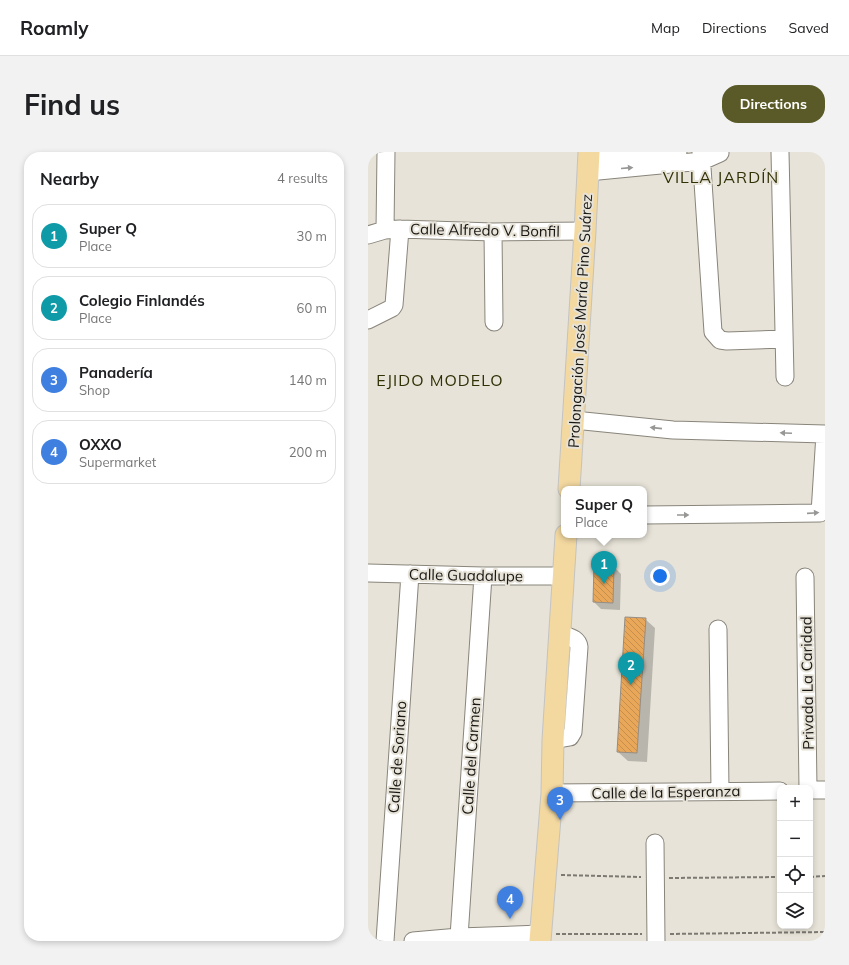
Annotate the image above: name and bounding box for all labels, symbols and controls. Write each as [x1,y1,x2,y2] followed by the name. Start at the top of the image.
[20,16,88,40] text: Roamly
[651,19,680,37] text: Map
[702,19,767,37] text: Directions
[789,19,829,37] text: Saved
[722,85,825,123] button: Directions
[24,87,120,122] text: Find us
[621,165,633,172] one-way arrow
[663,167,779,187] district label: VILLA JARDÍN
[40,168,99,189] text: Nearby
[277,170,328,186] text: 4 results
[564,193,596,449] street label: Prolongación José María Pino Suárez
[79,219,137,238] text: Super Q
[410,219,560,241] street label: Calle Alfredo V. Bonfil
[50,228,58,244] text: 1
[297,228,327,244] text: 30 m
[79,238,112,254] text: Place
[79,291,205,310] text: Colegio Finlandés
[50,300,58,316] text: 2
[297,300,327,316] text: 60 m
[79,310,112,326] text: Place
[79,363,153,382] text: Panadería
[376,370,504,390] district label: EJIDO MODELO
[50,372,58,388] text: 3
[289,372,327,388] text: 140 m
[79,382,110,398] text: Shop
[650,425,662,432] one-way arrow
[779,430,792,436] one-way arrow
[79,435,122,454] text: OXXO
[50,444,58,460] text: 4
[289,444,327,460] text: 200 m
[79,454,156,470] text: Supermarket
[561,486,647,538] popup
[575,495,633,514] text: Super Q
[807,510,819,517] one-way arrow
[677,512,690,518] one-way arrow
[575,514,608,530] text: Place
[591,551,617,584] pin: 1
[409,565,523,585] street label: Calle Guadalupe
[650,566,670,586] your location
[796,616,818,750] street label: Privada La Caridad
[618,652,644,685] pin: 2
[457,697,485,815] street label: Calle del Carmen
[384,700,410,814] street label: Calle de Soriano
[591,781,741,803] street label: Calle de la Esperanza
[777,785,813,929] map controls
[777,785,813,821] button: +
[547,787,573,820] pin: 3
[777,821,813,857] button: −
[777,857,813,893] button: locate
[497,886,523,919] pin: 4
[777,893,813,929] button: layers

